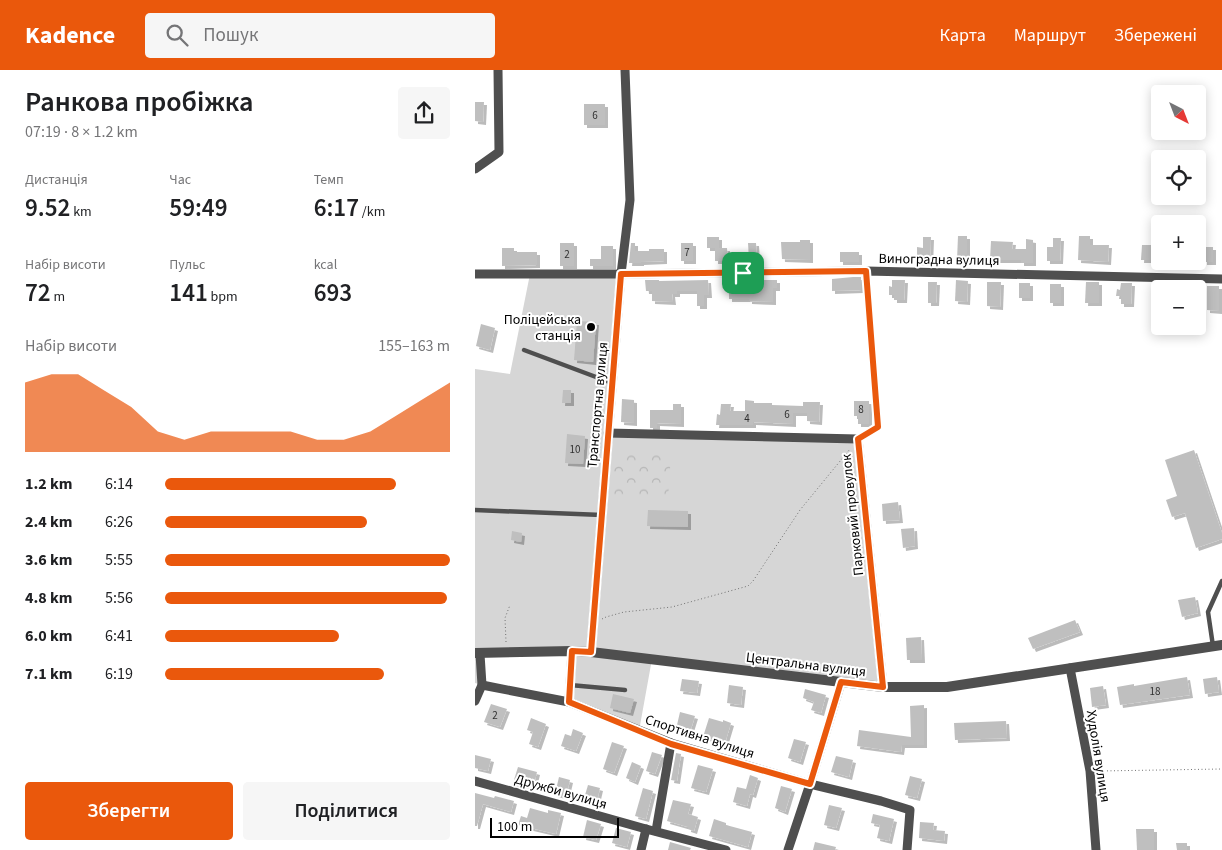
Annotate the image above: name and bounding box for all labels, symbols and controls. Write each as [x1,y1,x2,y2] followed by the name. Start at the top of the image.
[145,13,495,58] search box
[25,18,115,53] text: Kadence
[163,21,191,49] icon: search
[203,22,258,49] text: Пошук
[940,23,986,48] text: Карта
[1014,23,1086,48] text: Маршрут
[1114,23,1197,48] text: Збережені
[25,82,254,122] text: Ранкова пробіжка
[1151,85,1206,140] north arrow
[1151,85,1206,335] map controls
[398,87,450,139] button: share
[592,108,598,123] house number: 6
[25,121,138,143] text: 07:19 · 8 × 1.2 km
[1151,150,1206,205] button: locate
[25,170,88,190] text: Дистанція
[169,170,191,190] text: Час
[314,170,344,190] text: Темп
[25,190,70,226] text: 9.52
[169,190,228,226] text: 59:49
[314,190,359,226] text: 6:17
[70,202,92,222] text: km
[359,202,385,222] text: /km
[1151,215,1206,270] button: +
[684,245,690,260] house number: 7
[564,247,570,262] house number: 2
[878,249,1000,271] street label: Виноградна вулиця
[722,252,764,294] pin
[25,255,106,275] text: Набір висоти
[169,255,206,275] text: Пульс
[314,255,337,275] text: kcal
[729,259,757,287] icon: arrive
[25,275,51,311] text: 72
[169,275,208,311] text: 141
[314,275,352,311] text: 693
[1151,280,1206,335] button: −
[51,287,65,307] text: m
[208,287,238,307] text: bpm
[504,310,581,346] place label: Поліцейська станція
[585,321,597,333] marker: Поліцейська станція
[25,335,117,357] text: Набір висоти
[378,335,450,357] text: 155–163 m
[583,341,613,469] street label: Транспортна вулиця
[858,402,864,417] house number: 8
[784,407,790,422] house number: 6
[744,411,750,426] house number: 4
[570,442,580,457] house number: 10
[837,453,869,577] street label: Парковий провулок
[25,473,72,495] text: 1.2 km
[105,473,133,495] text: 6:14
[25,511,72,533] text: 2.4 km
[105,511,133,533] text: 6:26
[25,549,72,571] text: 3.6 km
[105,549,133,571] text: 5:55
[25,587,72,609] text: 4.8 km
[105,587,133,609] text: 5:56
[25,625,72,647] text: 6.0 km
[105,625,133,647] text: 6:41
[745,648,867,682] street label: Центральна вулиця
[25,663,72,685] text: 7.1 km
[105,663,133,685] text: 6:19
[1150,684,1161,699] house number: 18
[492,708,498,723] house number: 2
[1081,709,1115,804] street label: Худолія вулиця
[642,710,757,764] street label: Спортивна вулиця
[512,769,609,815] street label: Дружби вулиця
[25,782,233,840] button: Зберегти
[243,782,450,840] button: Поділитися
[490,815,619,838] scale bar
[497,817,532,837] text: 100 m

